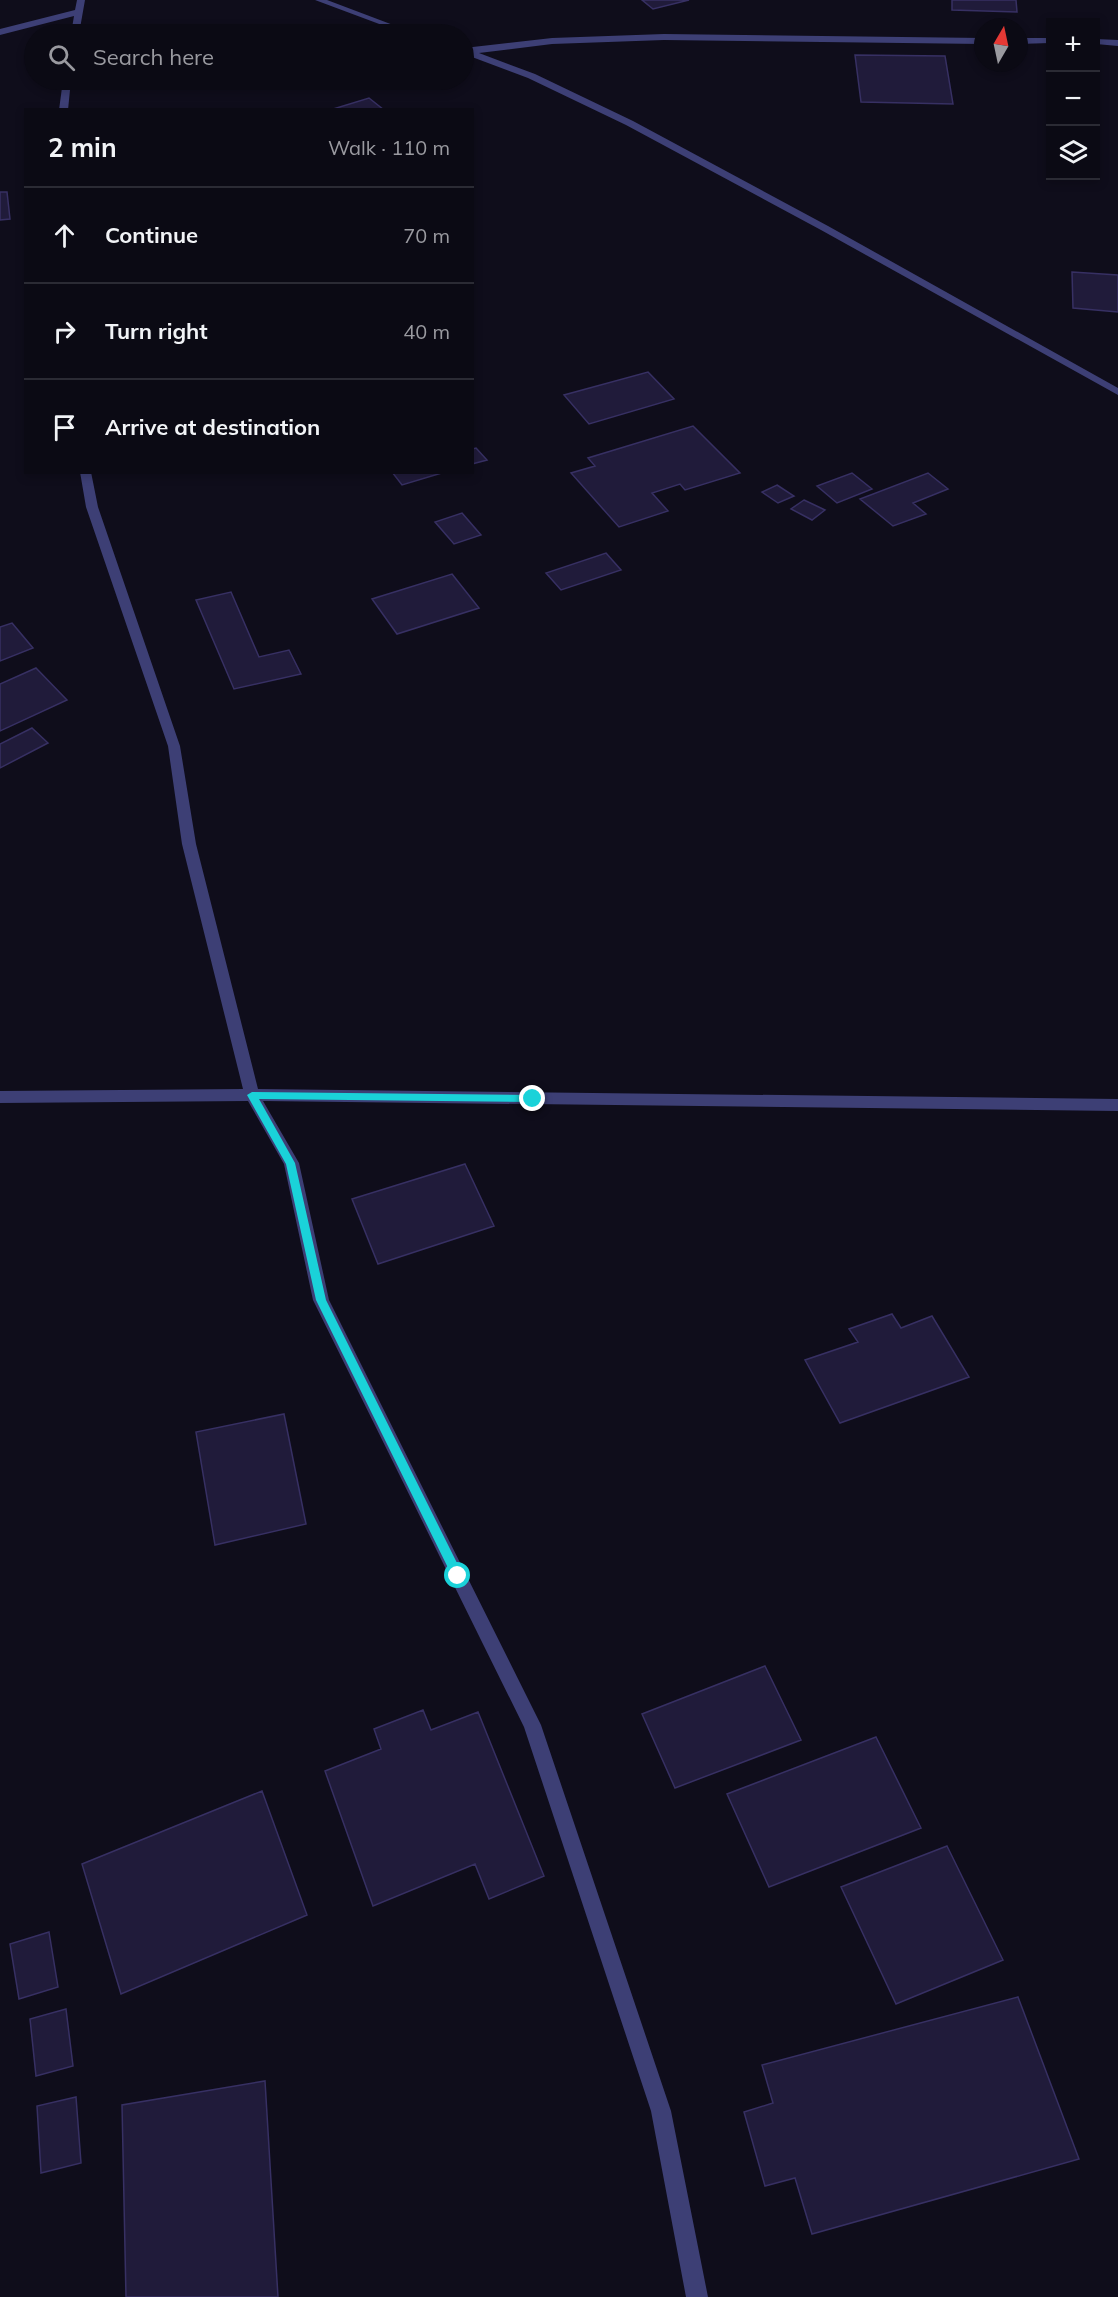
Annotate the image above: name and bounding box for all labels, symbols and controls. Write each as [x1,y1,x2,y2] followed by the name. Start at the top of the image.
[974,18,1028,72] north arrow
[1046,18,1100,180] map controls
[1046,18,1100,72] button: +
[24,24,474,90] search box
[45,41,78,74] icon: search
[93,43,214,71] text: Search here
[1046,72,1100,126] button: −
[1046,126,1100,180] button: layers
[48,131,117,164] text: 2 min
[328,135,450,160] text: Walk · 110 m
[48,219,81,252] icon: ahead
[105,221,198,249] text: Continue
[403,223,450,248] text: 70 m
[48,315,81,348] icon: right
[105,317,208,345] text: Turn right
[403,319,450,344] text: 40 m
[48,411,81,444] icon: arrive
[105,413,320,441] text: Arrive at destination
[519,1085,545,1111] route end
[444,1562,470,1588] route start

